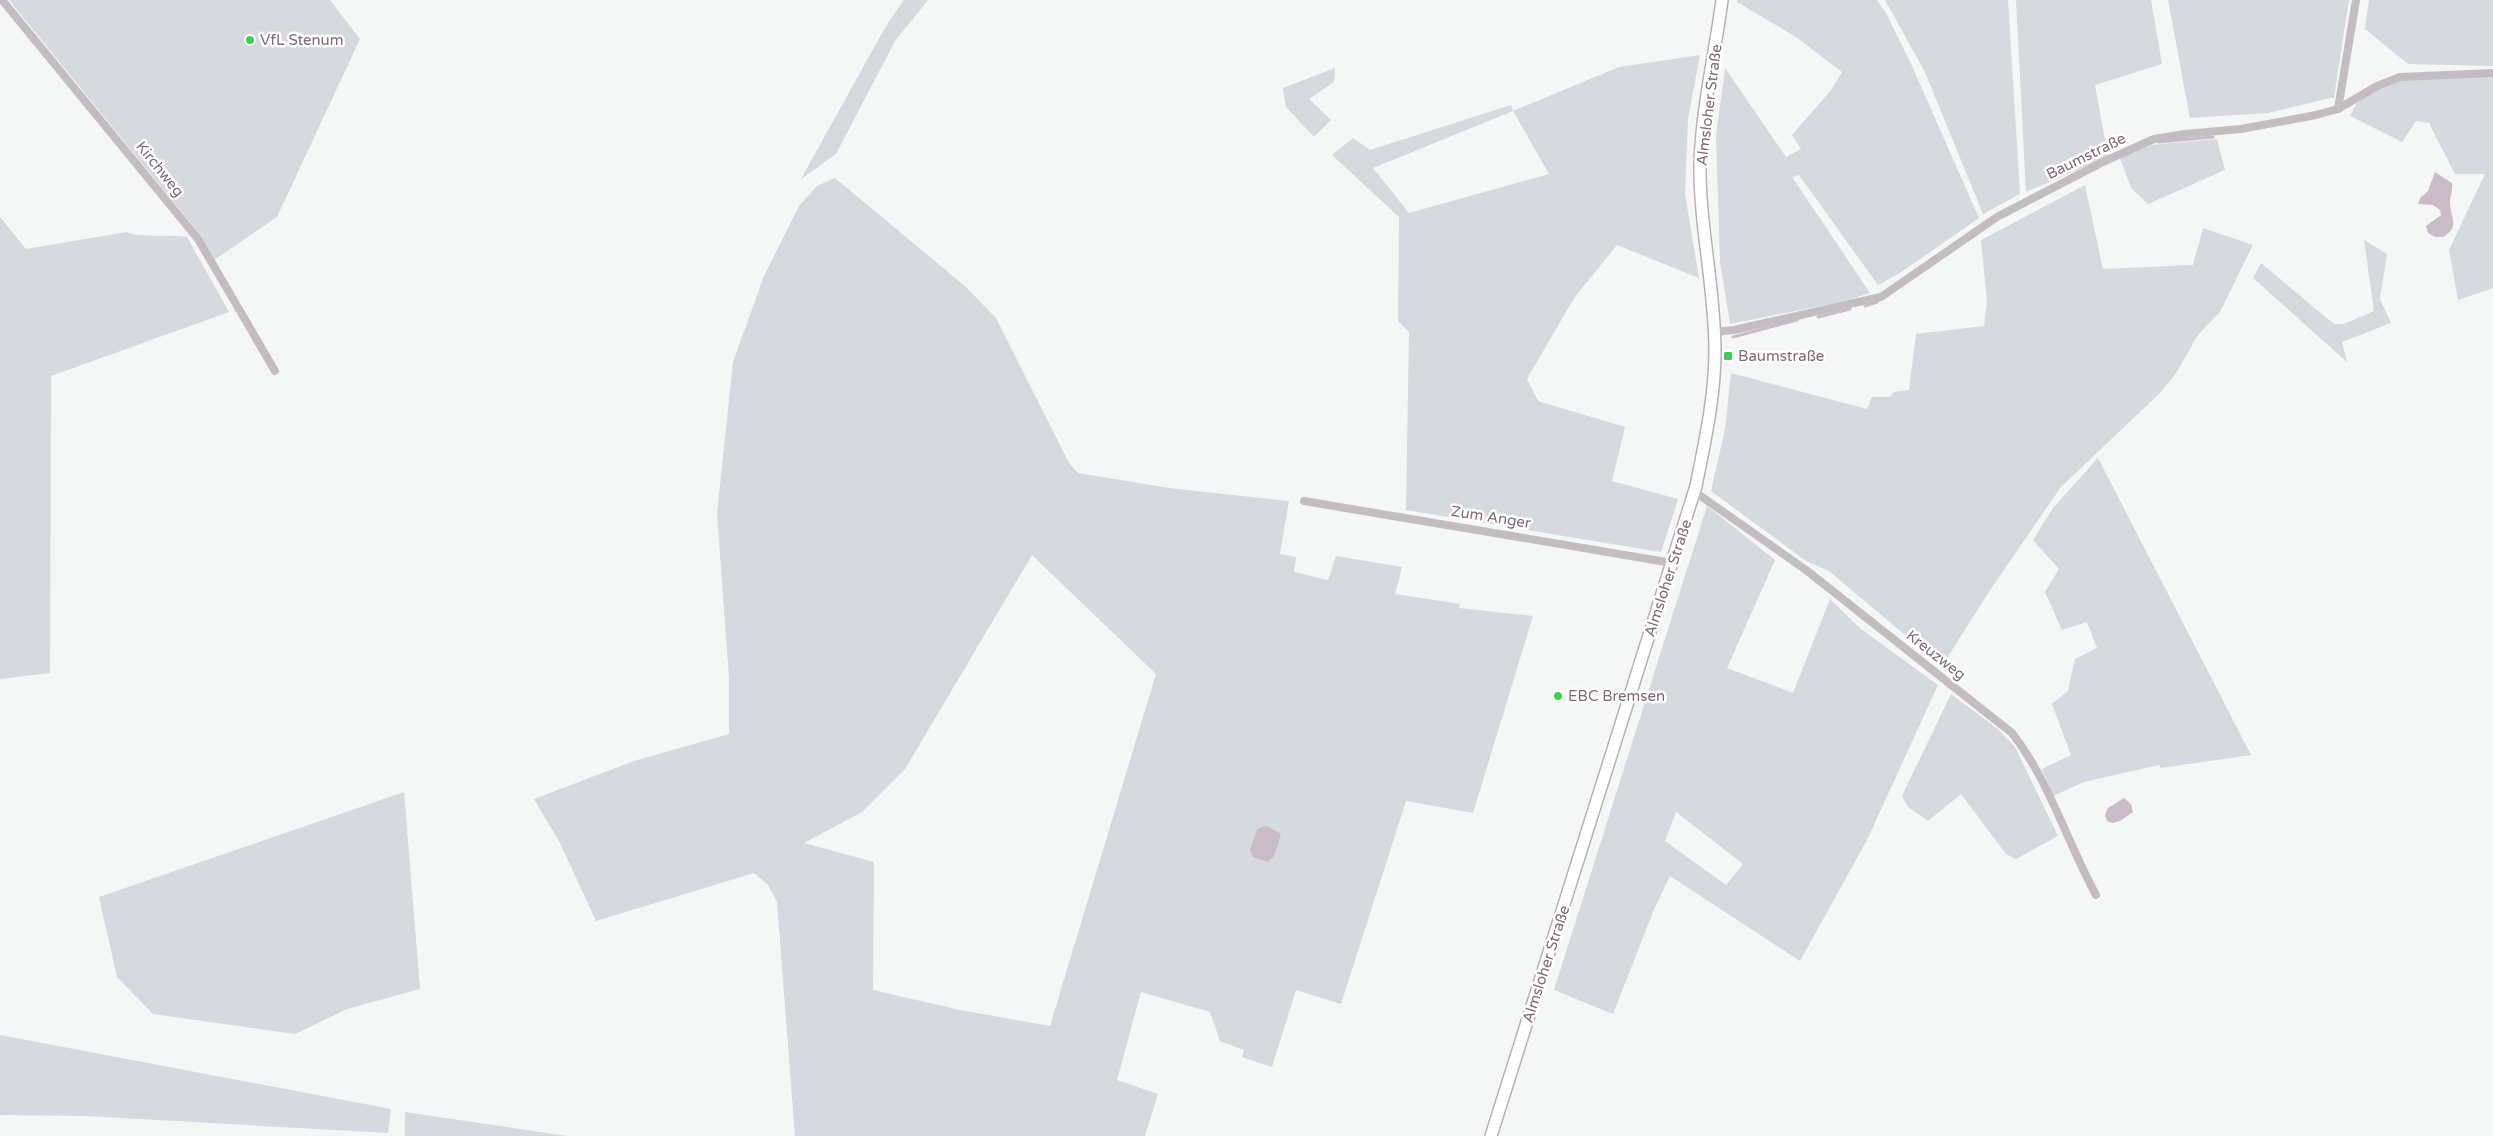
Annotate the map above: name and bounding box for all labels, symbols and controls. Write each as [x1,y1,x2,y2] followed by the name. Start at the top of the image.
[260,31,344,49] place label: VfL Stenum
[244,34,256,46] marker: VfL Stenum
[1693,43,1725,167] street label: Almsloher Straße
[2043,129,2129,183] street label: Baumstraße
[132,138,188,200] street label: Kirchweg
[1738,347,1824,365] place label: Baumstraße
[1722,350,1734,362] marker: Baumstraße
[1450,502,1532,532] street label: Zum Anger
[1641,517,1695,639] street label: Almsloher Straße
[1903,626,1969,684] street label: Kreuzweg
[1568,687,1665,705] place label: EBC Bremsen
[1552,690,1564,702] marker: EBC Bremsen
[1519,903,1573,1025] street label: Almsloher Straße

